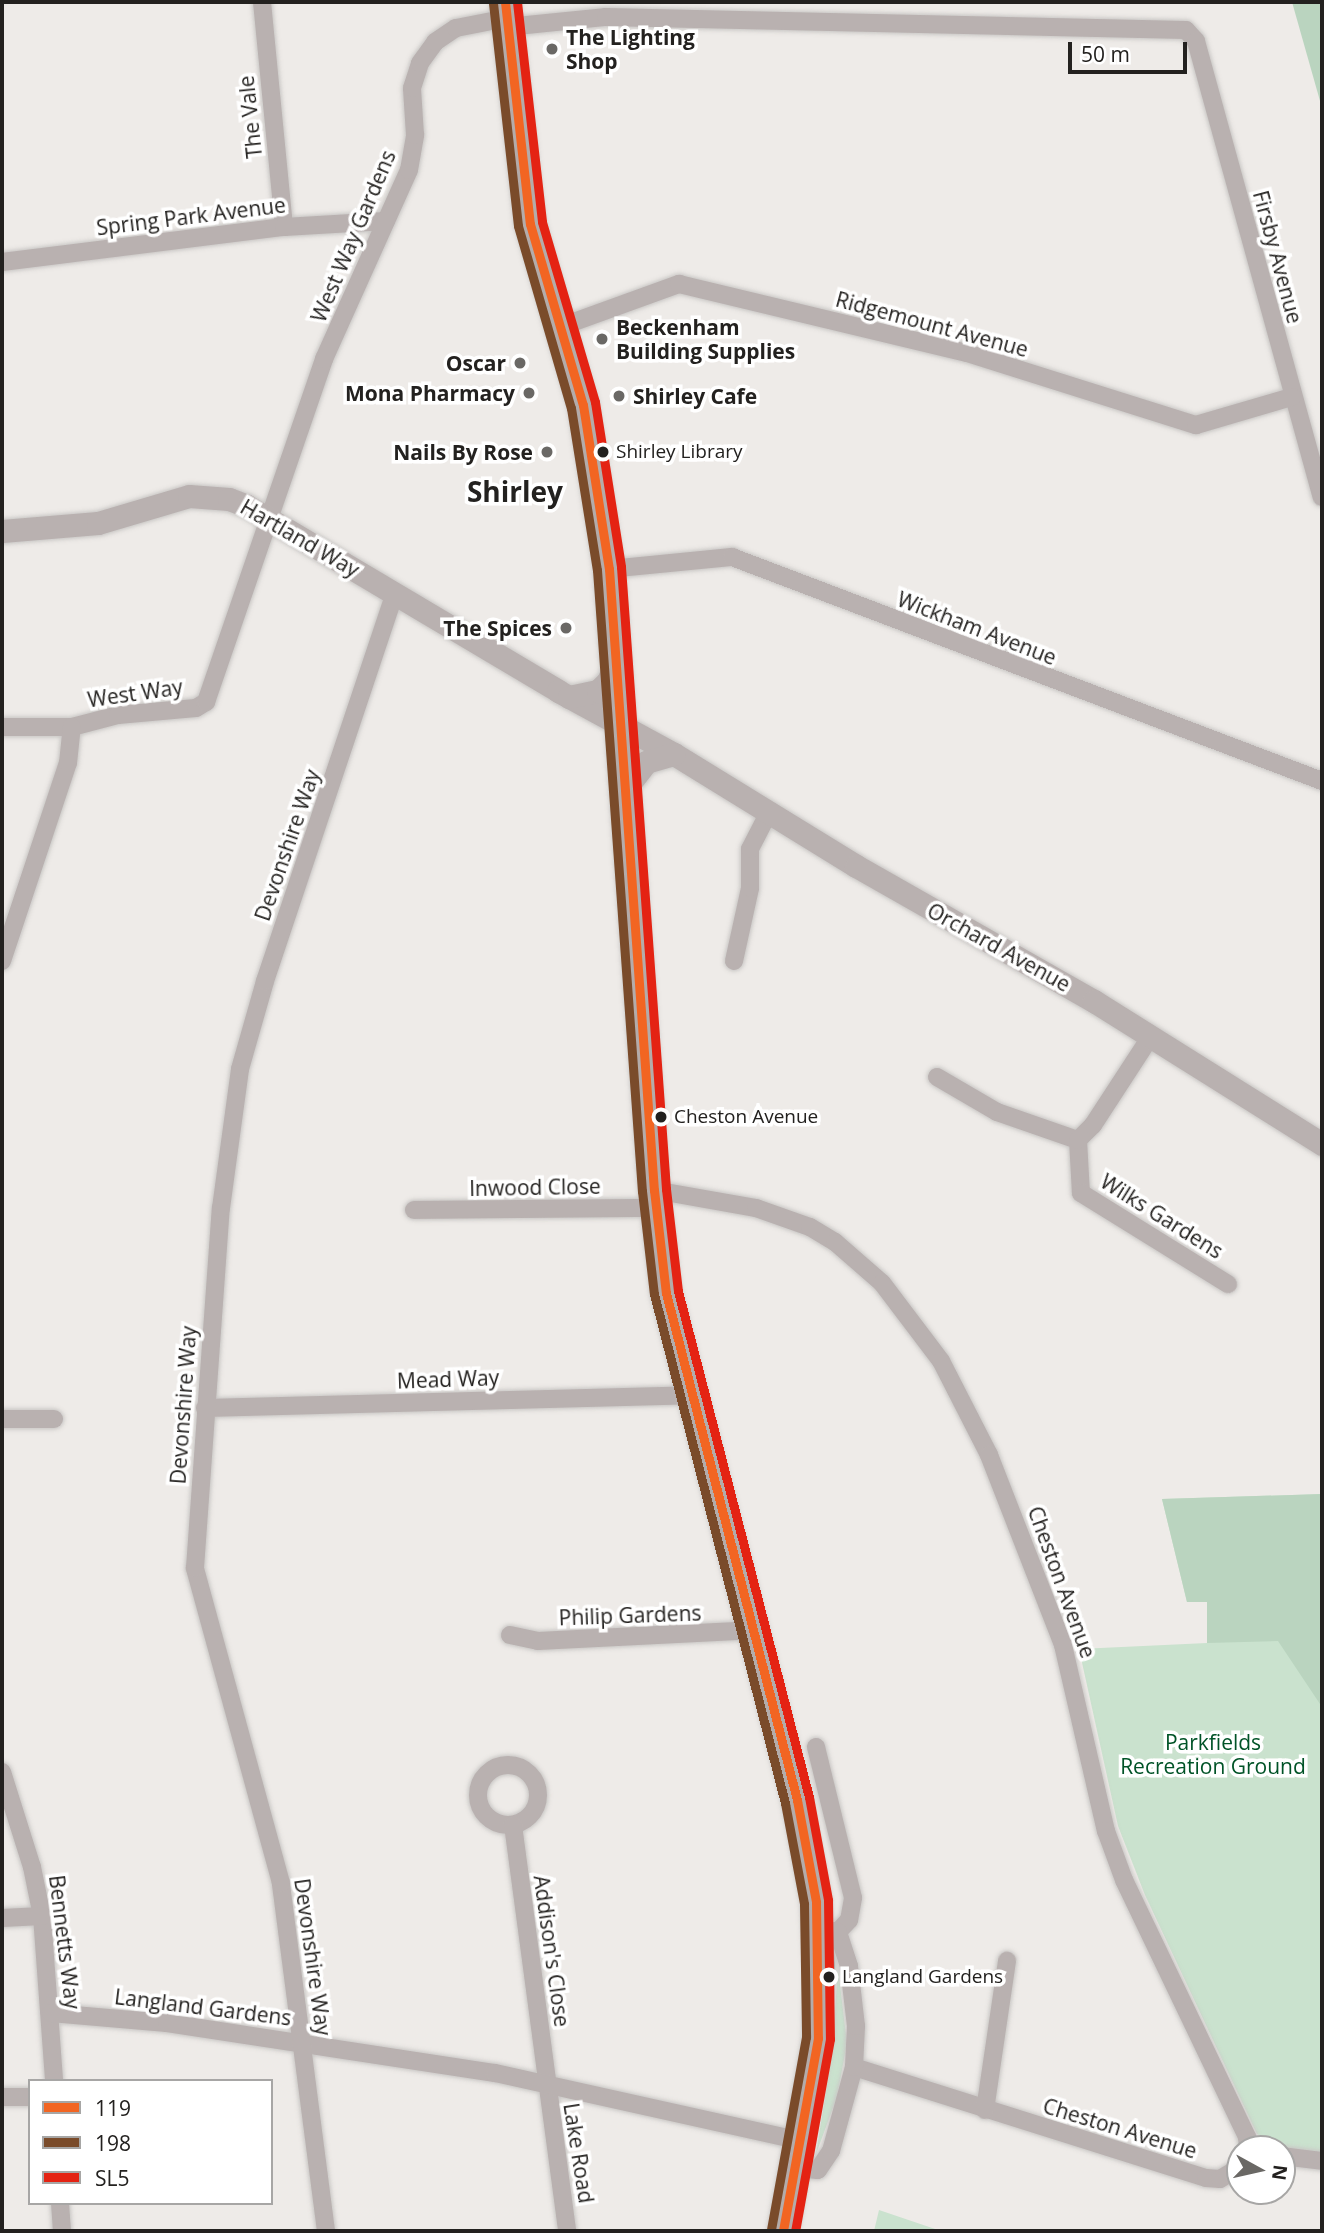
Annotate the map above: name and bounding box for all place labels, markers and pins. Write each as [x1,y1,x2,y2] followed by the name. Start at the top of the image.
[566,24,695,74] place label: The Lighting Shop
[544,41,560,57] marker: The Lighting Shop
[616,314,795,364] place label: Beckenham Building Supplies
[594,331,610,347] marker: Beckenham Building Supplies
[446,350,506,376] place label: Oscar
[512,355,528,371] marker: Oscar
[345,380,515,406] place label: Mona Pharmacy
[633,383,757,409] place label: Shirley Cafe
[521,385,537,401] marker: Mona Pharmacy
[611,388,627,404] marker: Shirley Cafe
[393,439,533,465] place label: Nails By Rose
[616,441,742,463] place label: Shirley Library
[539,444,555,460] marker: Nails By Rose
[596,445,610,459] marker: Shirley Library
[443,615,552,641] place label: The Spices
[558,620,574,636] marker: The Spices
[674,1106,818,1128] place label: Cheston Avenue
[654,1110,668,1124] marker: Cheston Avenue
[842,1966,1003,1988] place label: Langland Gardens
[822,1970,836,1984] marker: Langland Gardens

